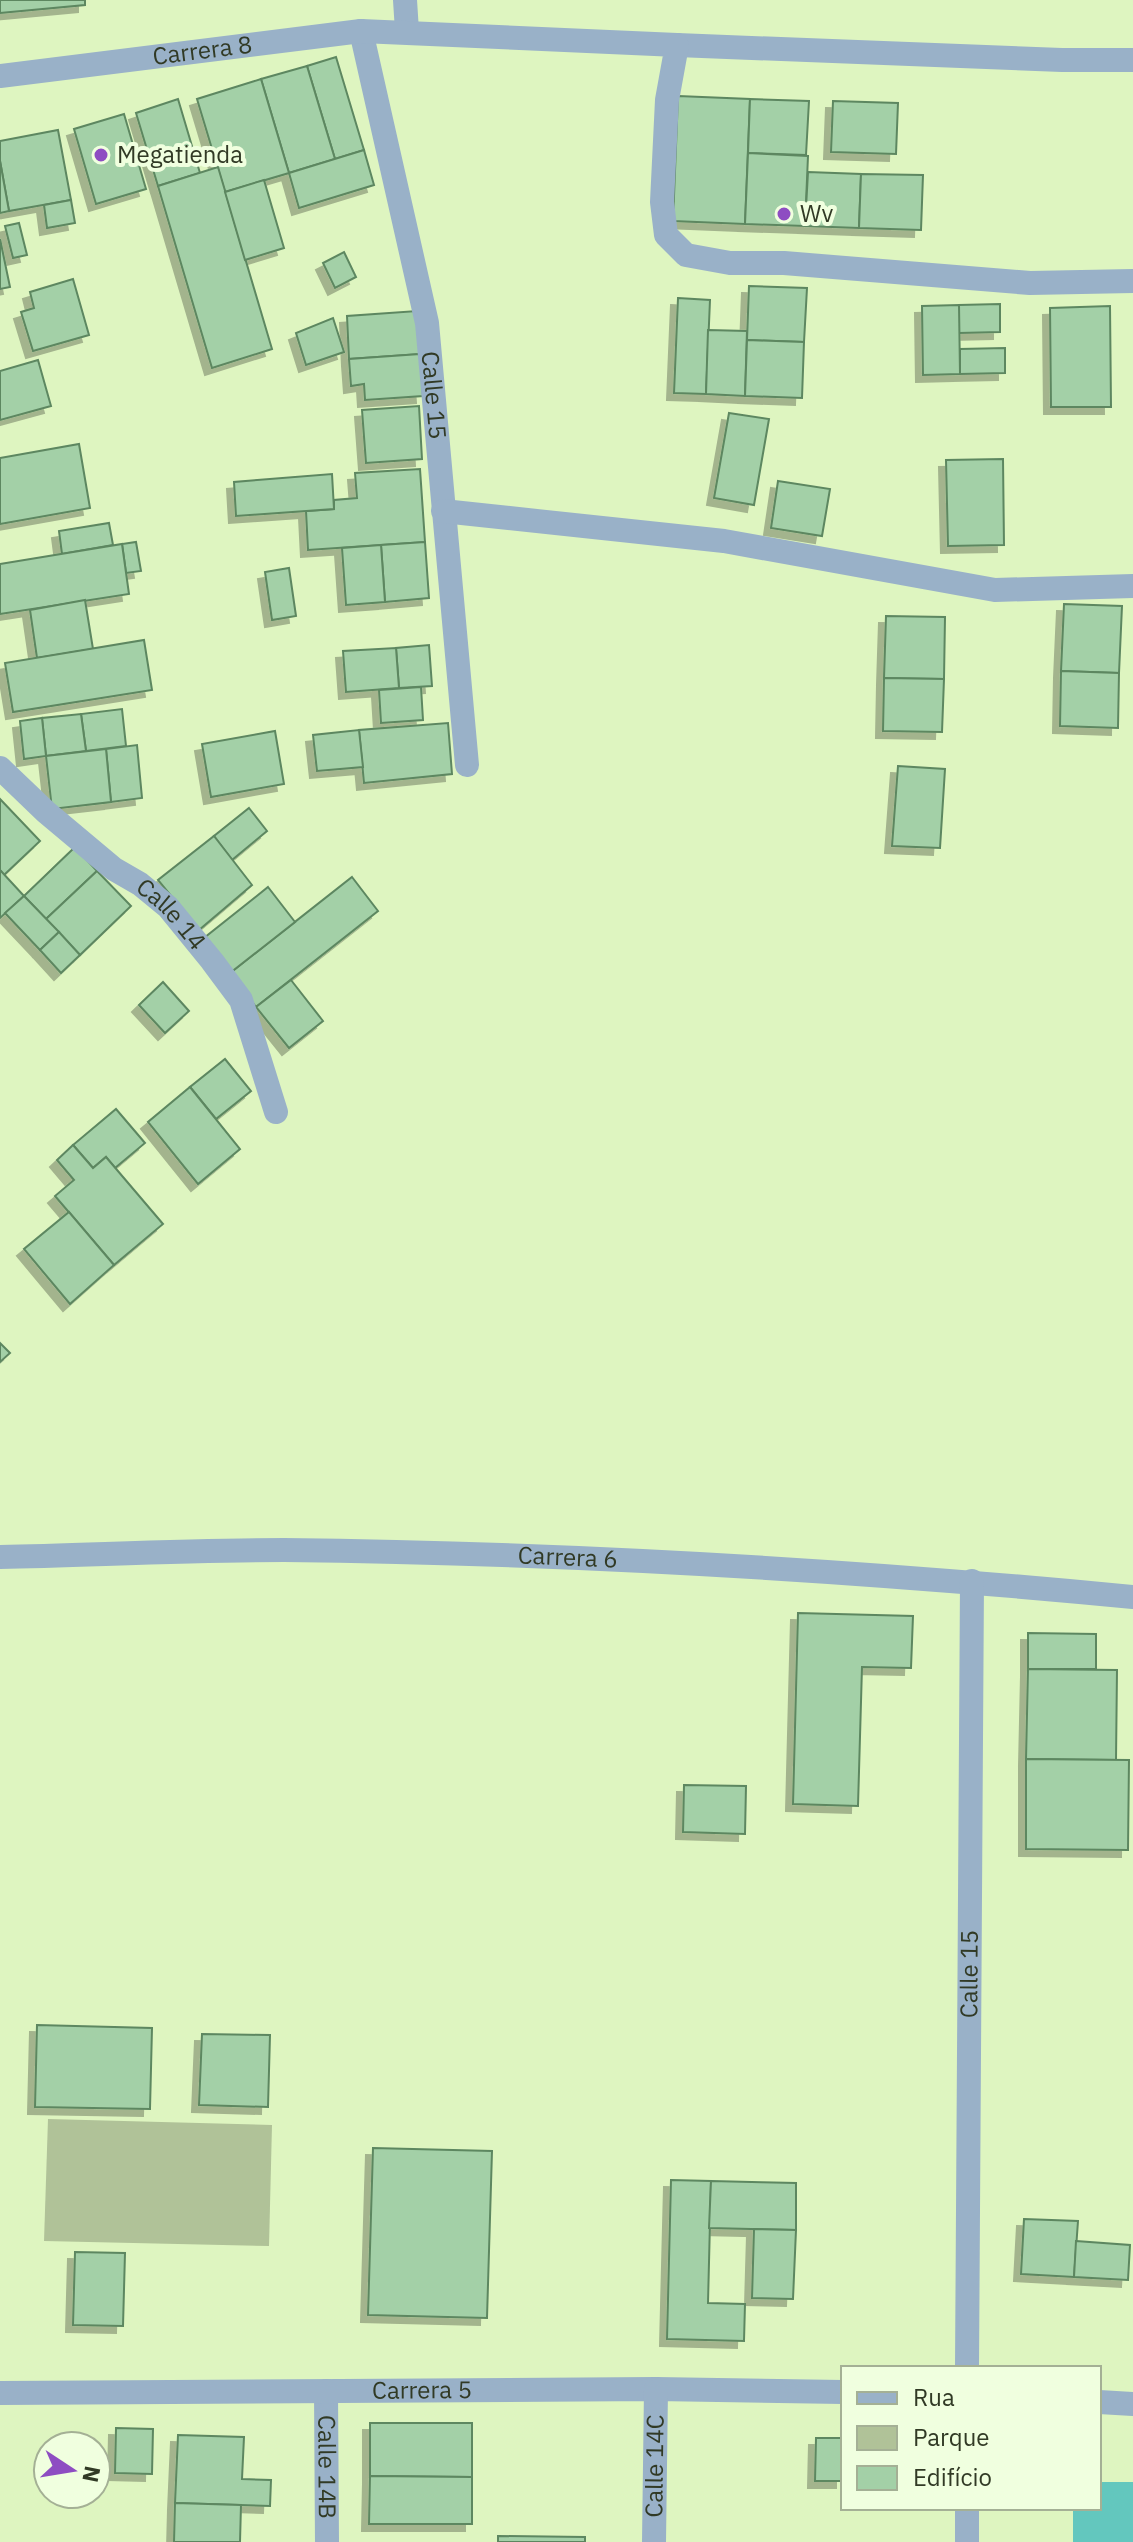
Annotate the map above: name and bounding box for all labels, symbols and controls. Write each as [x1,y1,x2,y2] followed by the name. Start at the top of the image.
[151,28,254,72] street label: Carrera 8
[117,138,243,170] place label: Megatienda
[92,146,110,164] marker: Megatienda
[800,197,833,229] place label: Wv
[775,205,793,223] marker: Wv
[415,350,454,441] street label: Calle 15
[130,870,214,956] street label: Calle 14
[517,1539,619,1575] street label: Carrera 6
[952,1930,985,2018] street label: Calle 15
[841,2366,1101,2510] legend
[372,2373,472,2406] street label: Carrera 5
[913,2381,955,2413] text: Rua
[637,2414,671,2518] street label: Calle 14C
[311,2415,344,2519] street label: Calle 14B
[913,2421,990,2453] text: Parque
[32,2430,112,2510] north arrow
[913,2461,992,2493] text: Edifício
[76,2463,108,2485] text: N

